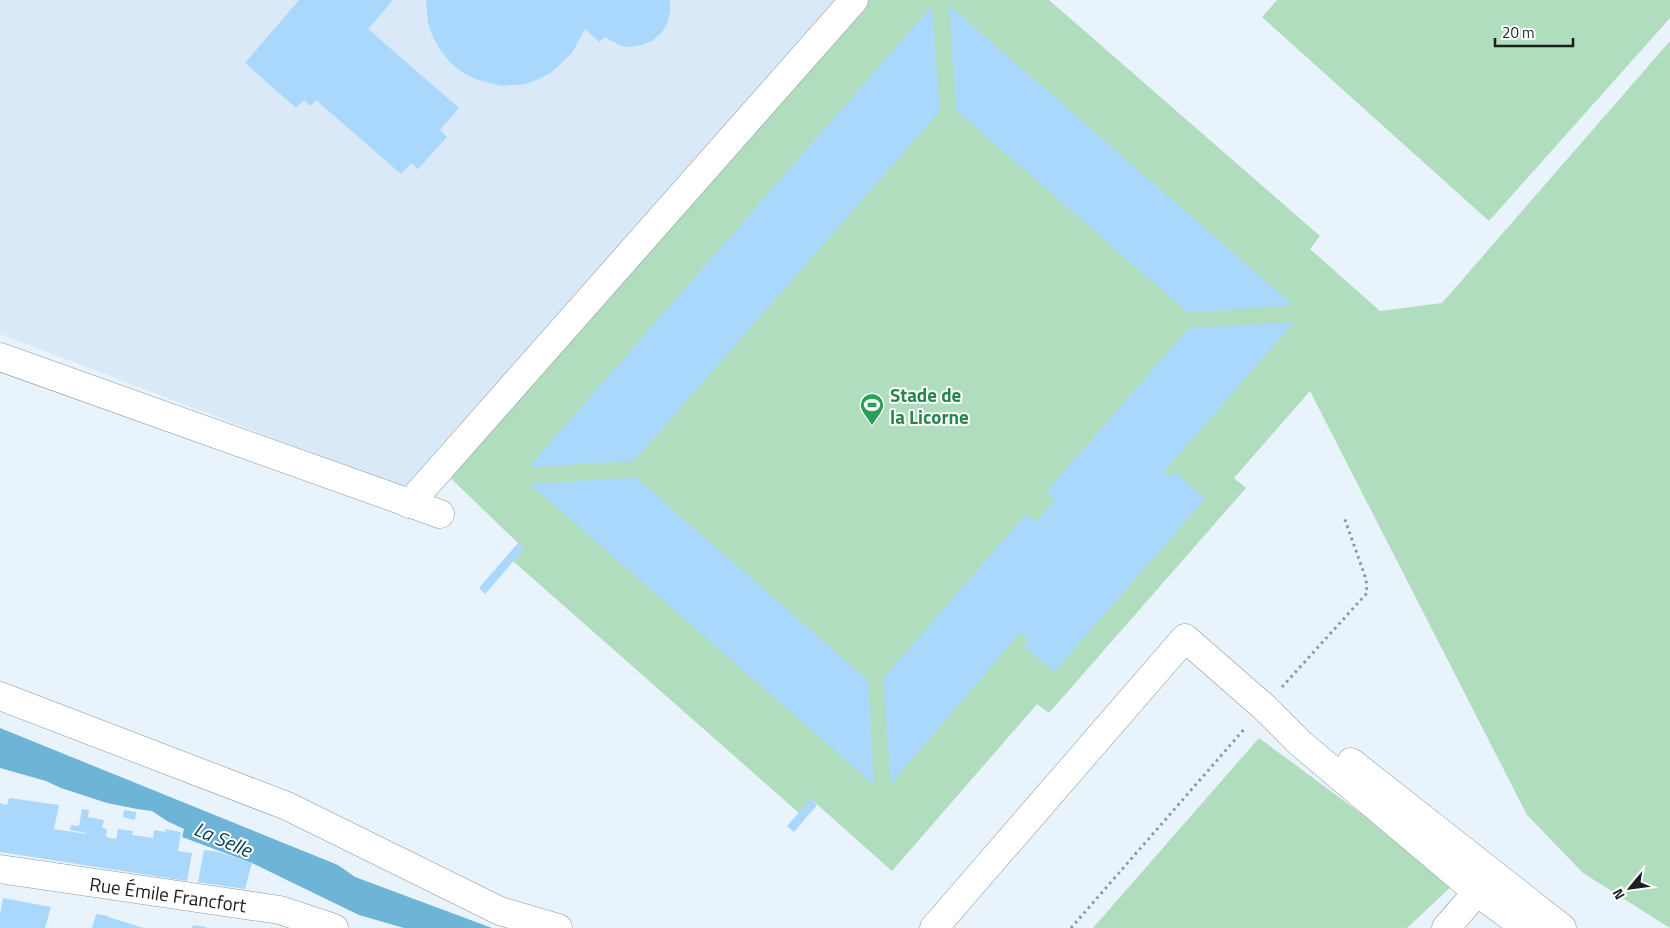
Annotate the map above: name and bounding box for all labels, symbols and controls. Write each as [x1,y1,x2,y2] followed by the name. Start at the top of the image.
[1495,15,1572,47] scale bar
[1502,21,1535,44] text: 20 m
[890,380,969,431] place label: Stade de la Licorne
[859,392,885,426] sports icon: Stade de la Licorne
[189,813,258,866] water label: La Selle
[1605,863,1655,913] north arrow
[88,869,248,919] street label: Rue Émile Francfort
[1607,885,1630,904] text: N

